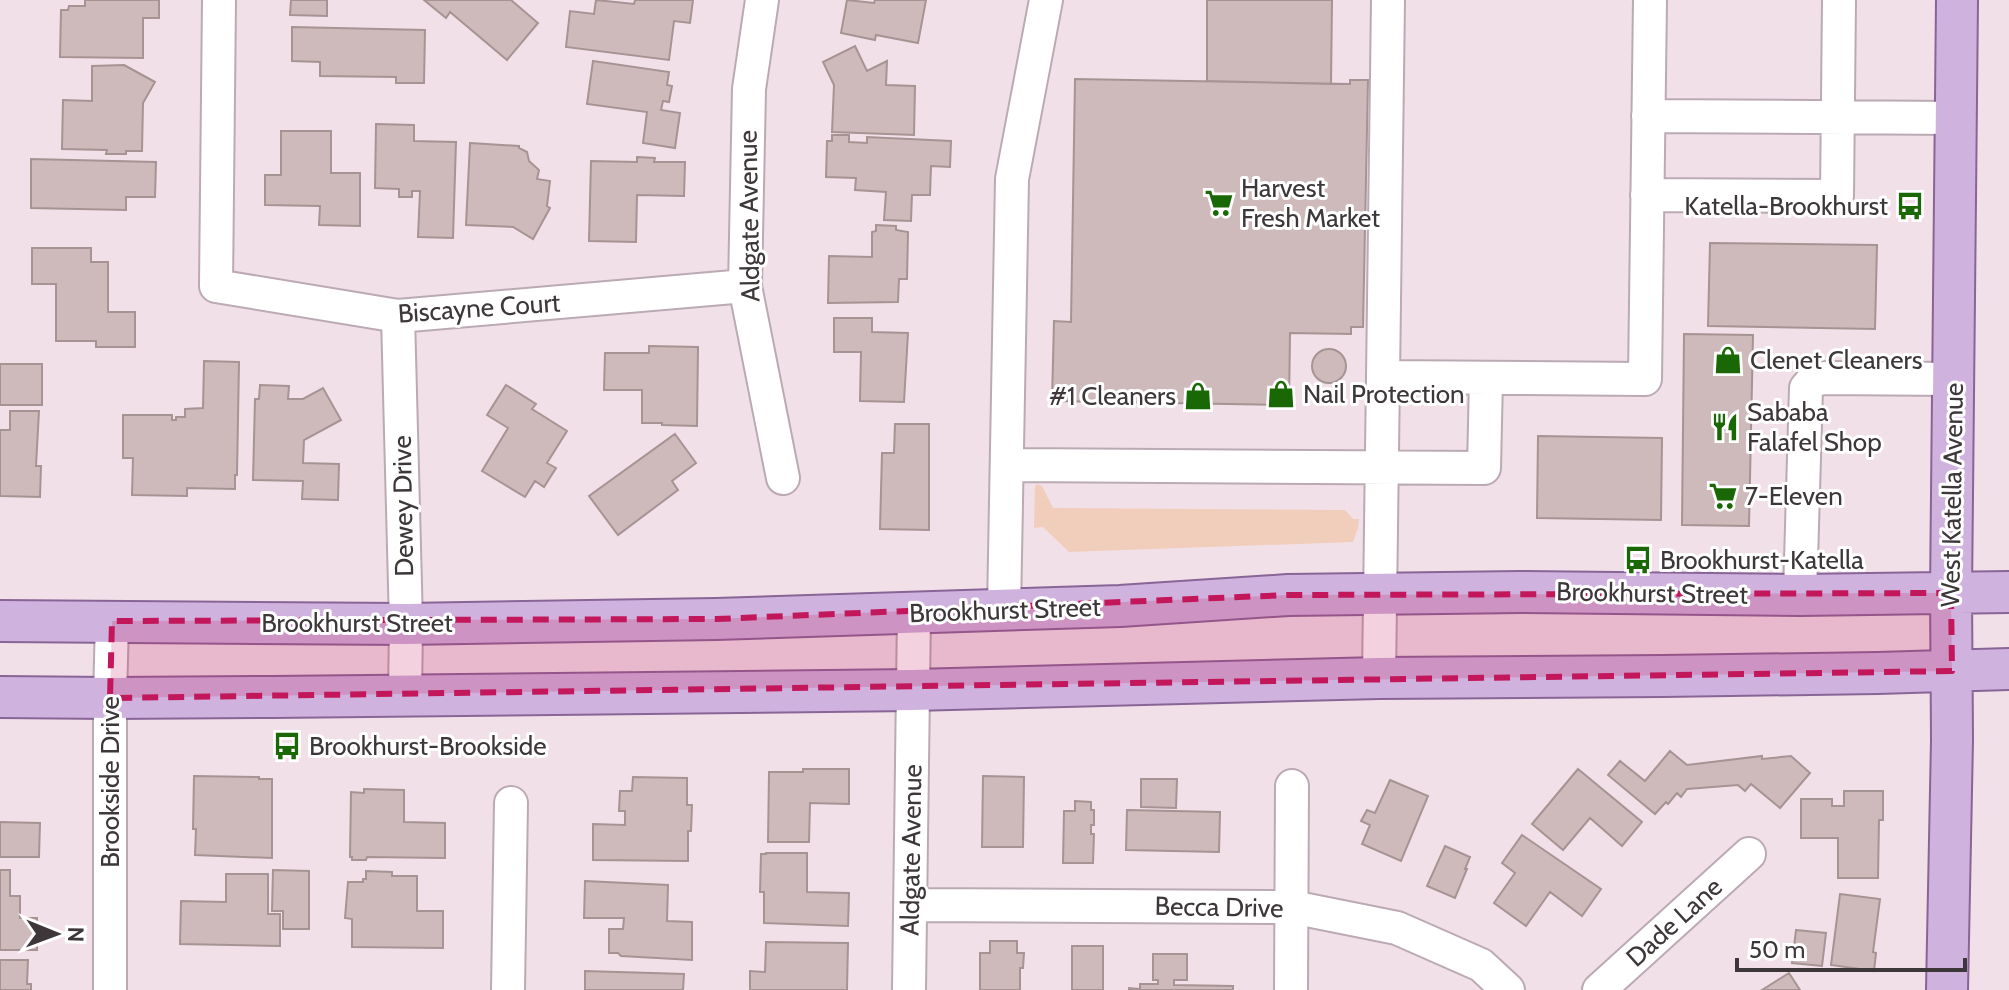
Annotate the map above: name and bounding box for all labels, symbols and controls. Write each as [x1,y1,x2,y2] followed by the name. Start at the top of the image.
[732,130,766,302] street label: Aldgate Avenue
[1241,172,1380,234] place label: Harvest Fresh Market
[1204,188,1234,218] supermarket icon: Harvest Fresh Market
[1684,190,1888,222] place label: Katella-Brookhurst
[1895,191,1925,221] bus stop icon: Katella-Brookhurst
[397,286,562,330] street label: Biscayne Court
[1750,344,1923,376] place label: Clenet Cleaners
[1713,345,1743,375] shop icon: Clenet Cleaners
[1303,378,1465,410] place label: Nail Protection
[1266,379,1296,409] shop icon: Nail Protection
[1049,380,1176,412] place label: #1 Cleaners
[1183,381,1213,411] shop icon: #1 Cleaners
[1934,383,1970,607] street label: West Katella Avenue
[1747,396,1882,458] place label: Sababa Falafel Shop
[1710,412,1740,442] restaurant icon: Sababa Falafel Shop
[386,435,420,577] street label: Dewey Drive
[1745,480,1843,512] place label: 7-Eleven
[1708,481,1738,511] supermarket icon: 7-Eleven
[1660,544,1864,576] place label: Brookhurst-Katella
[1623,545,1653,575] bus stop icon: Brookhurst-Katella
[1556,575,1748,611] street label: Brookhurst Street
[909,591,1102,629] street label: Brookhurst Street
[261,607,453,639] street label: Brookhurst Street
[94,696,126,868] street label: Brookside Drive
[309,730,546,762] place label: Brookhurst-Brookside
[272,731,302,761] bus stop icon: Brookhurst-Brookside
[894,764,928,936] street label: Aldgate Avenue
[1619,871,1729,973] street label: Dade Lane
[1154,890,1284,924] street label: Becca Drive
[16,894,96,974] north arrow
[1737,922,1965,972] scale bar
[62,926,89,942] text: N
[1749,935,1805,964] text: 50 m

